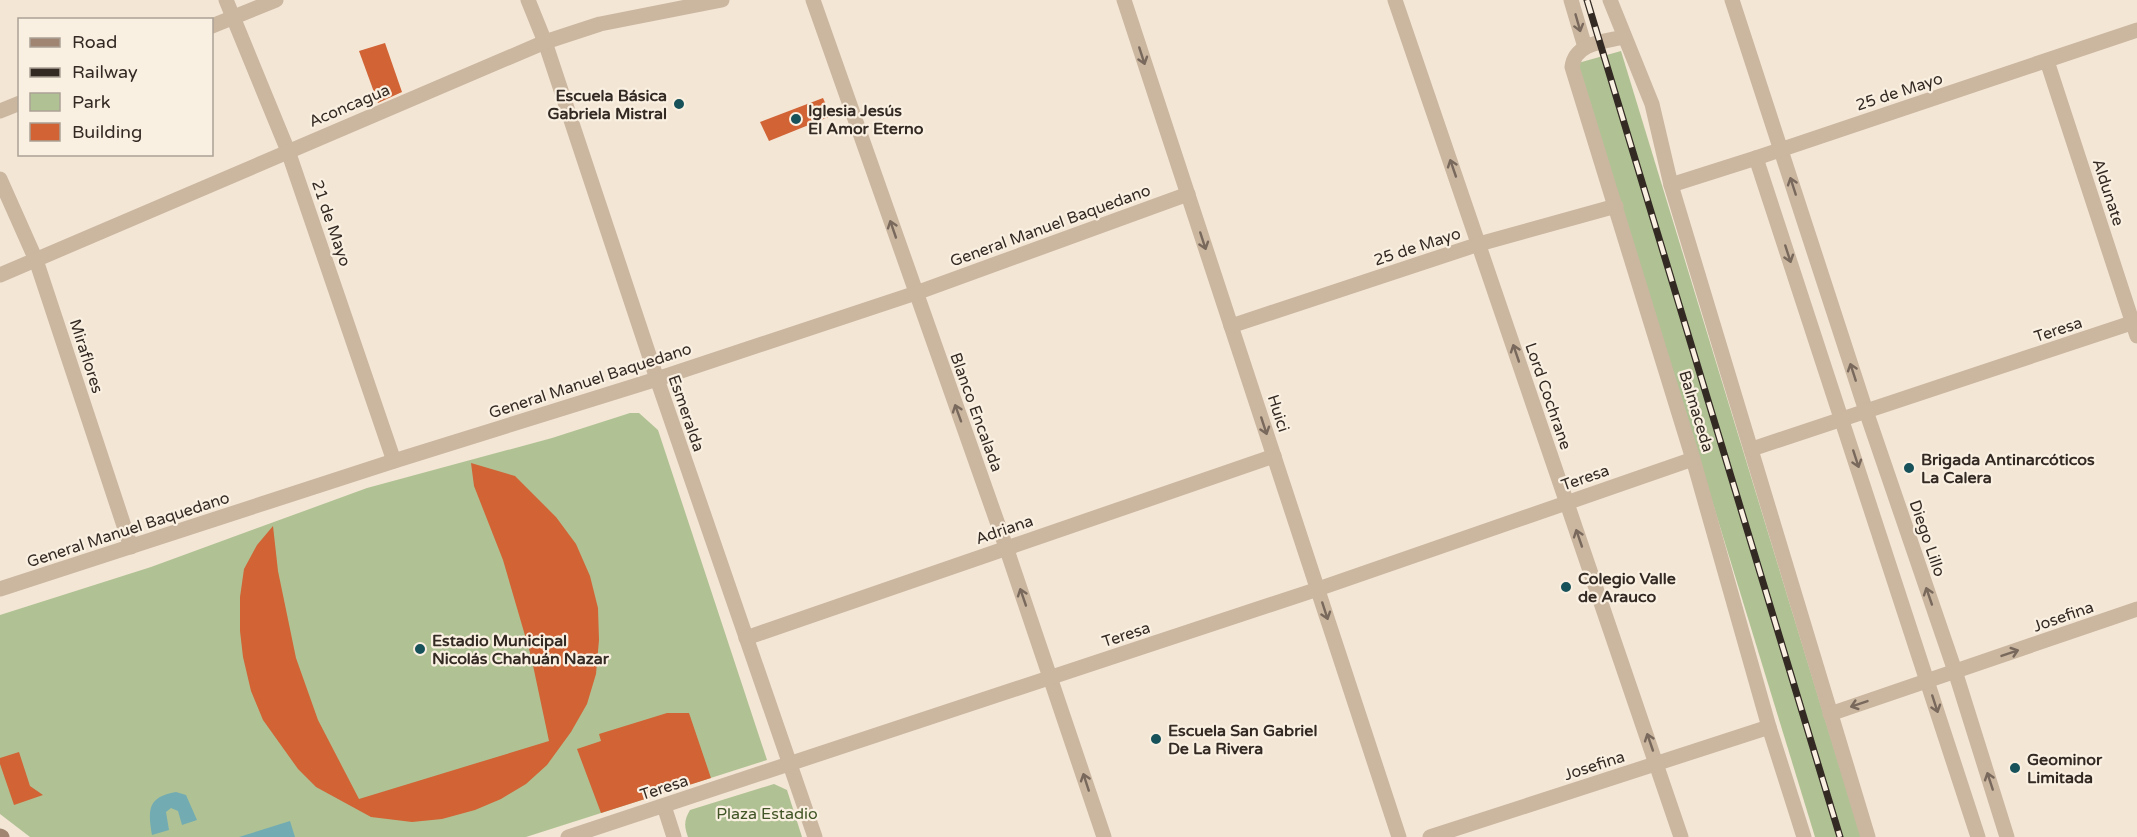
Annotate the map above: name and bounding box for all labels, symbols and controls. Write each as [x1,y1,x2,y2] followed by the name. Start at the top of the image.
[1573,13,1584,32] one-way arrow
[18,18,213,156] legend
[72,31,117,53] text: Road
[1137,46,1148,65] one-way arrow
[72,61,138,83] text: Railway
[1853,69,1945,115] street label: 25 de Mayo
[306,80,393,132] street label: Aconcagua
[547,86,667,124] place label: Escuela Básica Gabriela Mistral
[72,91,111,113] text: Park
[672,97,686,111] marker: Escuela Básica Gabriela Mistral
[808,101,924,139] place label: Iglesia Jesús El Amor Eterno
[789,112,803,126] marker: Iglesia Jesús El Amor Eterno
[72,121,142,143] text: Building
[2088,156,2128,228] street label: Aldunate
[1447,159,1458,178] one-way arrow
[307,177,355,269] street label: 21 de Mayo
[1787,177,1798,196] one-way arrow
[947,180,1153,272] street label: General Manuel Baquedano
[887,220,898,239] one-way arrow
[1371,224,1463,270] street label: 25 de Mayo
[1198,231,1209,250] one-way arrow
[1783,244,1794,263] one-way arrow
[2032,313,2085,347] street label: Teresa
[65,317,107,396] street label: Miraflores
[486,339,694,423] street label: General Manuel Baquedano
[1520,340,1576,452] street label: Lord Cochrane
[1509,344,1520,363] one-way arrow
[945,350,1007,475] street label: Blanco Encalada
[1847,363,1858,382] one-way arrow
[1674,368,1718,455] street label: Balmaceda
[664,372,708,454] street label: Esmeralda
[1263,392,1293,435] street label: Huici
[952,404,963,423] one-way arrow
[1259,416,1270,435] one-way arrow
[1851,449,1862,468] one-way arrow
[1921,450,2095,488] place label: Brigada Antinarcóticos La Calera
[1559,460,1612,495] street label: Teresa
[1902,461,1916,475] marker: Brigada Antinarcóticos La Calera
[24,488,232,572] street label: General Manuel Baquedano
[1905,497,1949,579] street label: Diego Lillo
[973,511,1036,549] street label: Adriana
[1572,529,1583,548] one-way arrow
[1578,569,1676,607] place label: Colegio Valle de Arauco
[1559,580,1573,594] marker: Colegio Valle de Arauco
[1922,587,1933,606] one-way arrow
[1017,588,1028,607] one-way arrow
[2030,597,2096,637] street label: Josefina
[1320,601,1331,620] one-way arrow
[1100,618,1153,652] street label: Teresa
[432,631,610,669] place label: Estadio Municipal Nicolás Chahuán Nazar
[413,642,427,656] marker: Estadio Municipal Nicolás Chahuán Nazar
[2000,646,2019,657] one-way arrow
[1931,694,1942,713] one-way arrow
[1851,699,1869,710] one-way arrow
[1168,721,1317,759] place label: Escuela San Gabriel De La Rivera
[1149,732,1163,746] marker: Escuela San Gabriel De La Rivera
[1643,733,1654,752] one-way arrow
[1561,747,1627,785] street label: Josefina
[2027,750,2103,788] place label: Geominor Limitada
[2008,761,2022,775] marker: Geominor Limitada
[638,771,691,805] street label: Teresa
[1984,772,1995,791] one-way arrow
[1079,773,1090,791] one-way arrow
[716,804,818,824] park label: Plaza Estadio

